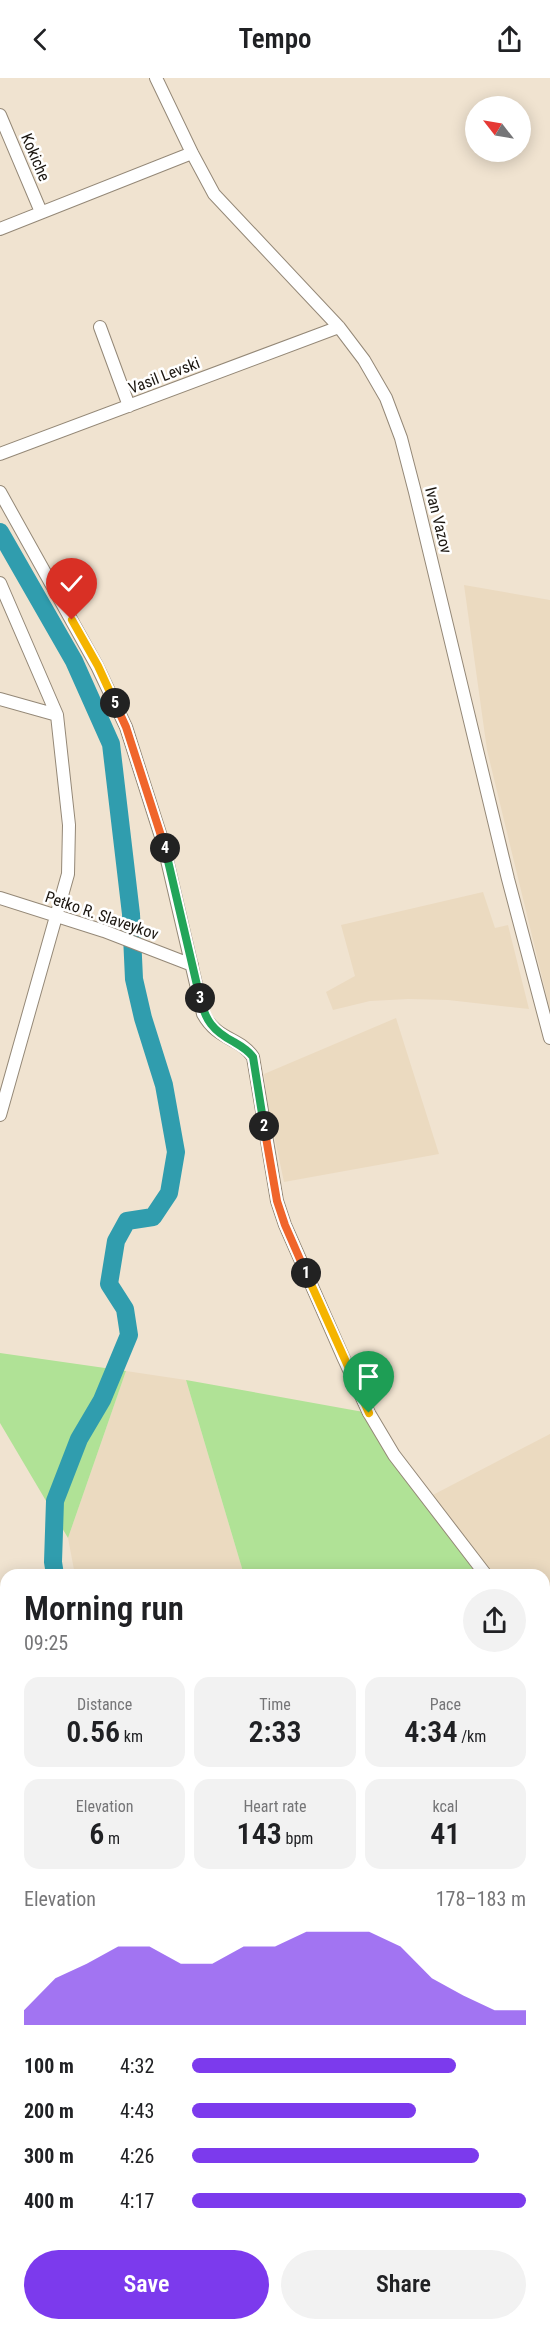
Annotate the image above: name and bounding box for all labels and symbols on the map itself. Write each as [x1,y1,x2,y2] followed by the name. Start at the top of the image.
[465,96,531,162] north arrow
[17,130,54,184] street label: Kokiche
[126,353,202,398] street label: Vasil Levski
[421,485,456,555] street label: Ivan Vazov
[46,558,97,620] pin
[100,688,130,718] pin: 5
[150,833,180,863] pin: 4
[43,887,161,944] street label: Petko R. Slaveykov
[185,983,215,1013] pin: 3
[249,1111,279,1141] pin: 2
[291,1258,321,1288] pin: 1
[343,1351,394,1413] pin

